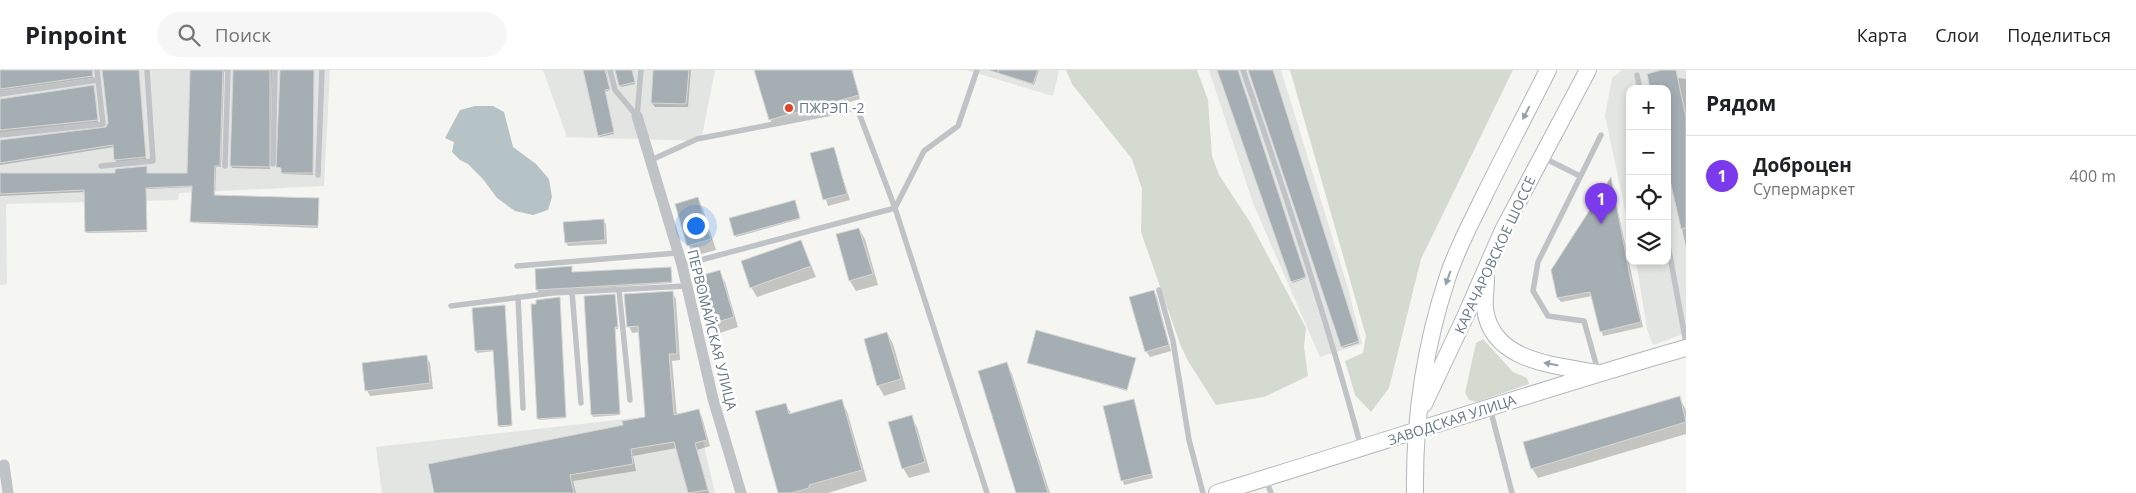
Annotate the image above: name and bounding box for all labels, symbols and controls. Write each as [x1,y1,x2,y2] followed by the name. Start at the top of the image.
[157,12,507,57] search box
[25,18,127,51] text: Pinpoint
[175,21,203,49] icon: search
[215,22,271,48] text: Поиск
[1857,23,1907,47] text: Карта
[1935,23,1979,47] text: Слои
[2007,23,2111,47] text: Поделиться
[1626,85,1671,265] map controls
[1626,85,1671,130] button: +
[1706,89,1776,117] text: Рядом
[799,98,865,117] place label: ПЖРЭП -2
[783,102,795,114] marker: ПЖРЭП -2
[1522,106,1530,121] one-way arrow
[1626,130,1671,175] button: −
[1753,152,1852,178] text: Доброцен
[1717,165,1727,187] text: 1
[2070,165,2116,187] text: 400 m
[1450,173,1540,337] street label: КАРАЧАРОВСКОЕ ШОССЕ
[1626,175,1671,220] button: locate
[1753,178,1855,200] text: Супермаркет
[1585,183,1617,224] pin: 1
[683,213,709,239] your location
[1626,220,1671,265] button: layers
[683,247,742,413] street label: ПЕРВОМАЙСКАЯ УЛИЦА
[1444,270,1451,285] one-way arrow
[1543,360,1558,368] one-way arrow
[1385,390,1518,449] street label: ЗАВОДСКАЯ УЛИЦА

